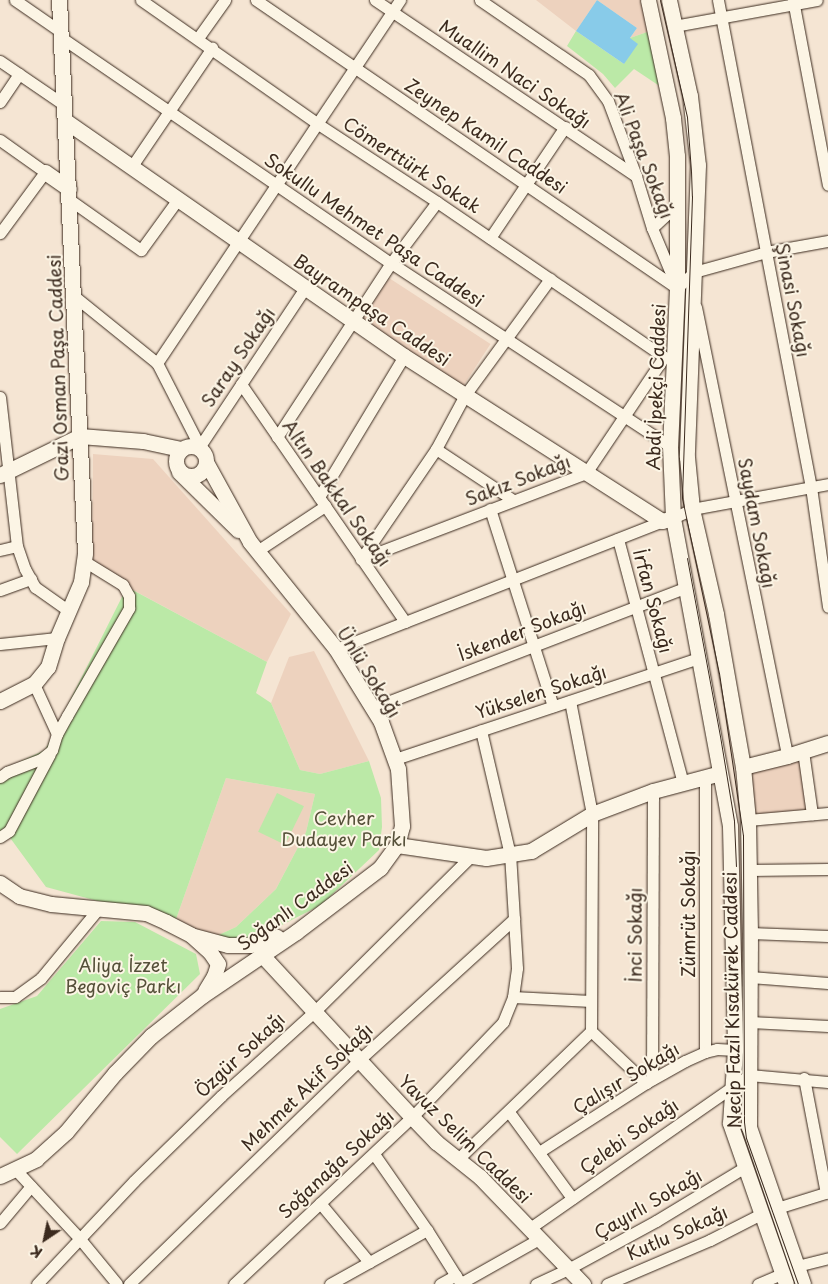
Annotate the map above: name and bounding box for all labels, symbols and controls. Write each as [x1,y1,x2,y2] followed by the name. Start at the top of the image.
[435,15,595,133] street label: Muallim Naci Sokağı
[401,74,571,198] street label: Zeynep Kamil Caddesi
[610,88,678,222] street label: Ali Paşa Sokağı
[339,112,485,218] street label: Cömerttürk Sokak
[260,148,488,312] street label: Sokullu Mehmet Paşa Caddesi
[771,241,815,359] street label: Şinasi Sokağı
[290,249,454,371] street label: Bayrampaşa Caddesi
[43,254,73,482] street label: Gazi Osman Paşa Caddesi
[642,302,670,472] street label: Abdi İpekçi Caddesi
[197,303,279,411] street label: Saray Sokağı
[278,415,396,571] street label: Altın Bakkal Sokağı
[463,450,573,510] street label: Sakız Sokağı
[734,455,780,591] street label: Saydam Sokağı
[629,546,677,656] street label: İrfan Sokağı
[455,597,589,665] street label: İskender Sokağı
[332,622,406,722] street label: Ünlü Sokağı
[472,660,610,724] street label: Yükselen Sokağı
[280,808,408,851] park label: Cevher Dudayev Parkı
[677,850,699,978] street label: Zümrüt Sokağı
[233,857,357,955] street label: Soğanlı Caddesi
[719,870,745,1130] street label: Necip Fazıl Kısakürek Caddesi
[624,888,646,982] street label: İnci Sokağı
[65,955,181,998] park label: Aliya İzzet Begoviç Parkı
[190,1008,290,1102] street label: Özgür Sokağı
[236,1018,378,1156] street label: Mehmet Akif Sokağı
[569,1038,683,1118] street label: Çalışır Sokağı
[395,1070,535,1208] street label: Yavuz Selim Caddesi
[575,1094,683,1178] street label: Çelebi Sokağı
[274,1105,398,1223] street label: Soğanağa Sokağı
[590,1164,706,1244] street label: Çayırlı Sokağı
[623,1201,731,1265] street label: Kutlu Sokağı
[20,1214,70,1264] north arrow
[26,1240,46,1263] text: K

